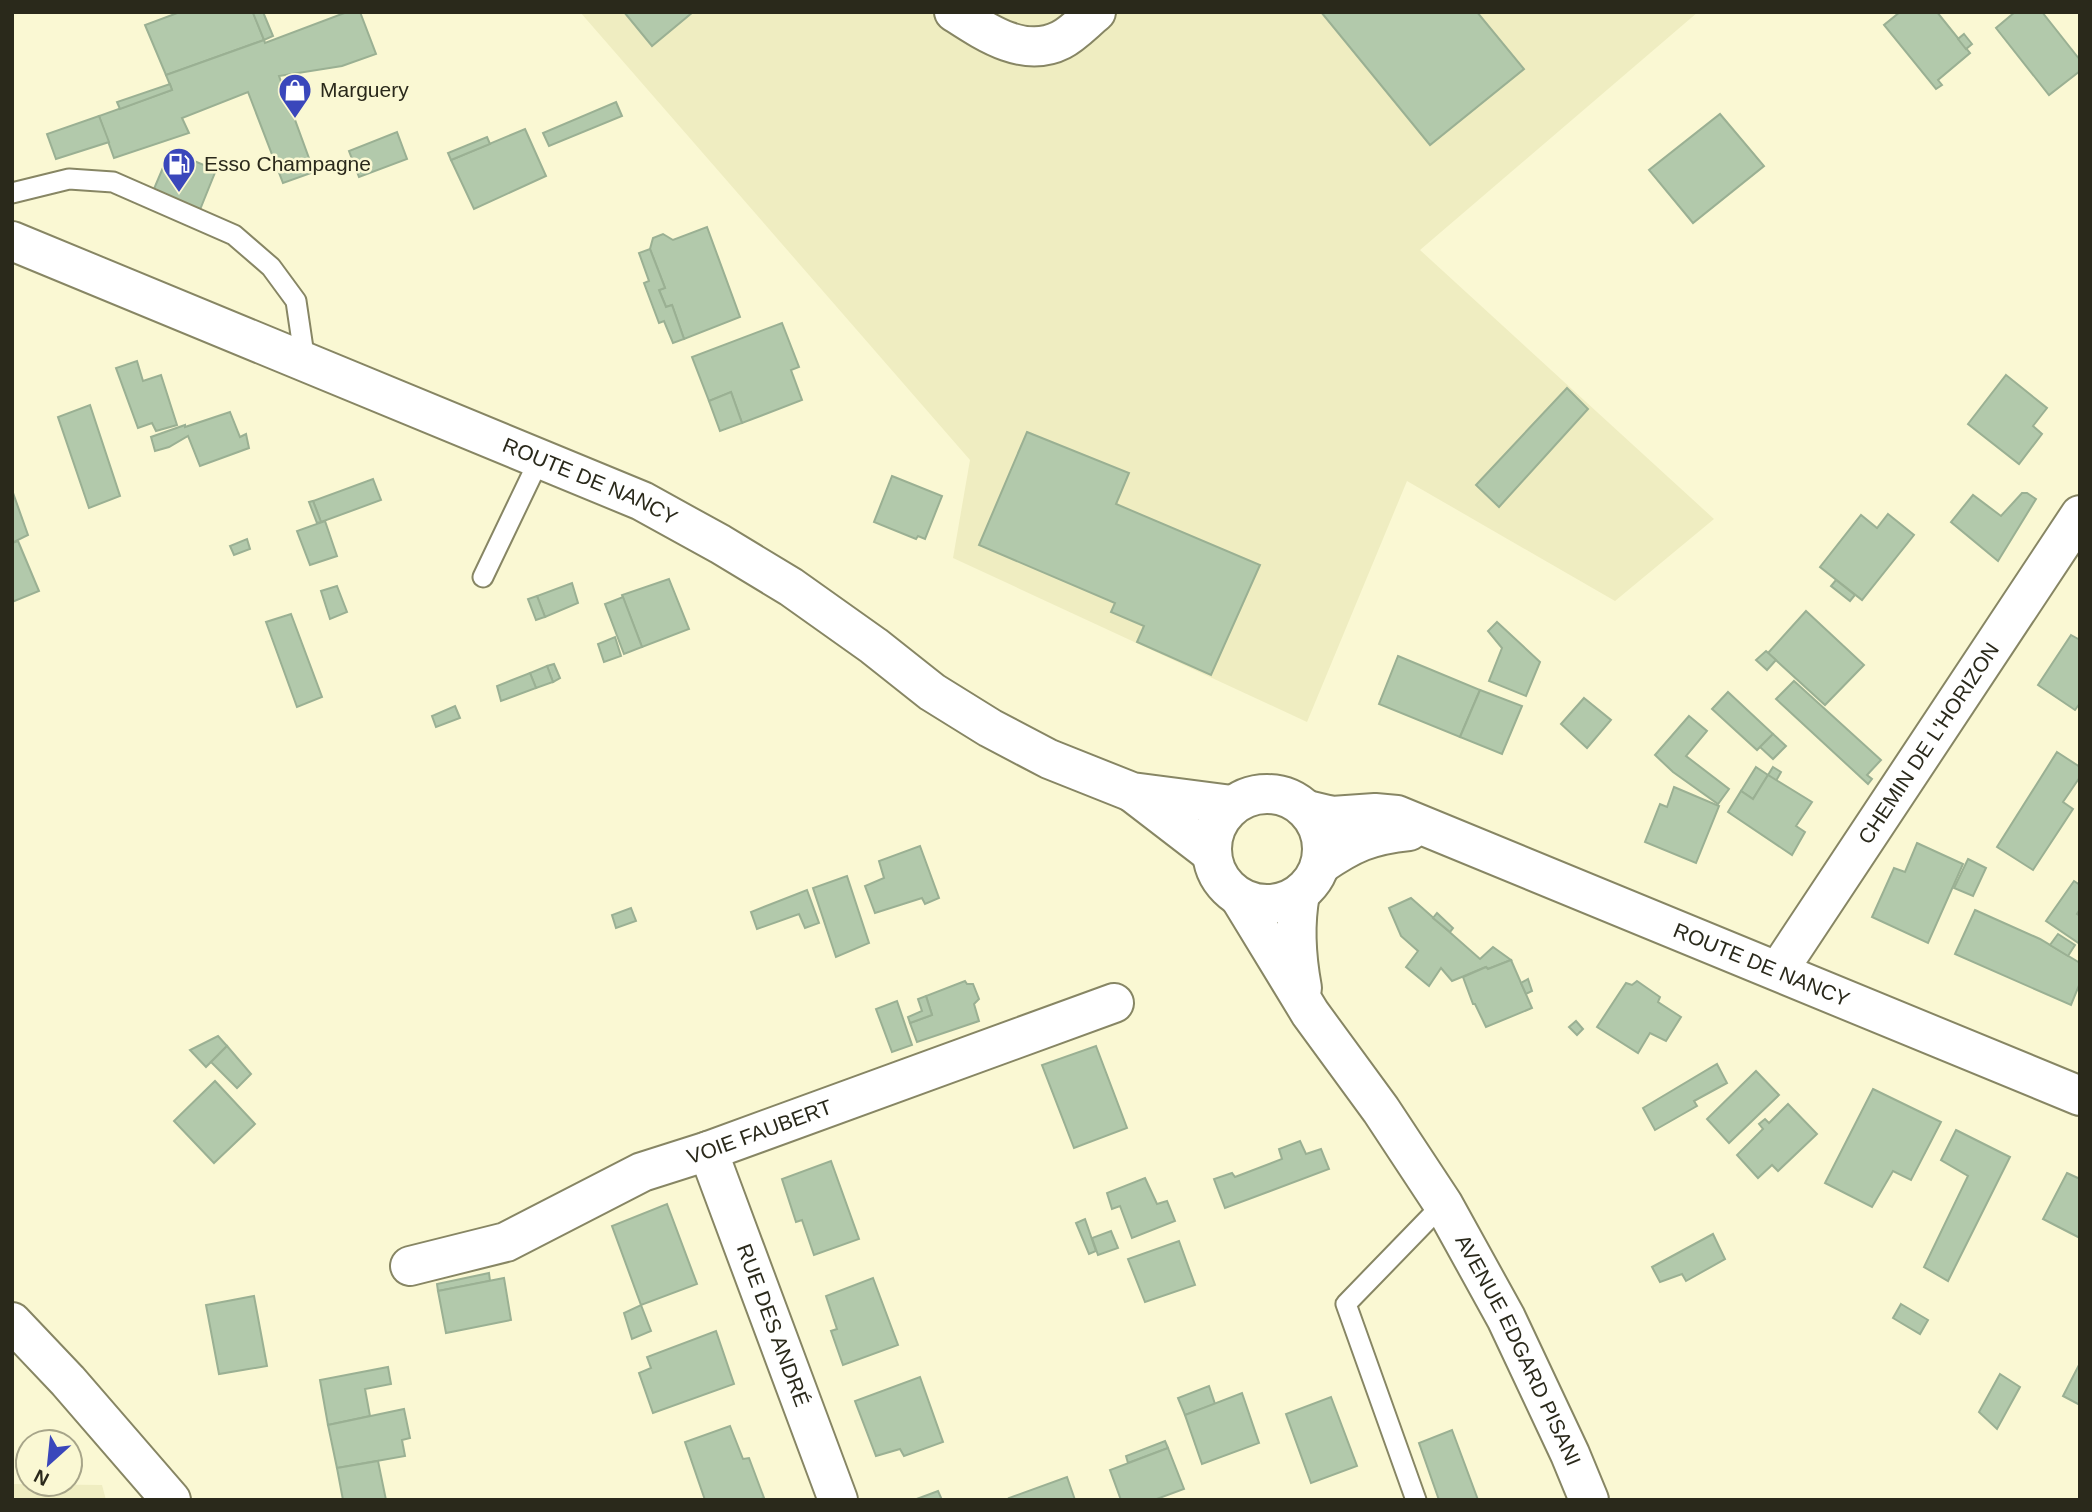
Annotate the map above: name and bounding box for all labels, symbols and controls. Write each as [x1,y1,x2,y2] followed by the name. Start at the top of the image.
[276,71,314,120] shop icon: Marguery
[320,78,409,101] place label: Marguery
[160,145,198,194] fuel station icon: Esso Champagne
[204,152,371,175] place label: Esso Champagne
[500,433,681,529] street label: ROUTE DE NANCY
[1853,638,2003,848] street label: CHEMIN DE L'HORIZON
[1670,918,1853,1011] street label: ROUTE DE NANCY
[684,1095,835,1168] street label: VOIE FAUBERT
[1451,1230,1586,1469] street label: AVENUE EDGARD PISANI
[733,1241,814,1410] street label: RUE DES ANDRÉ
[14,1428,84,1498] north arrow
[31,1465,52,1490] text: N

